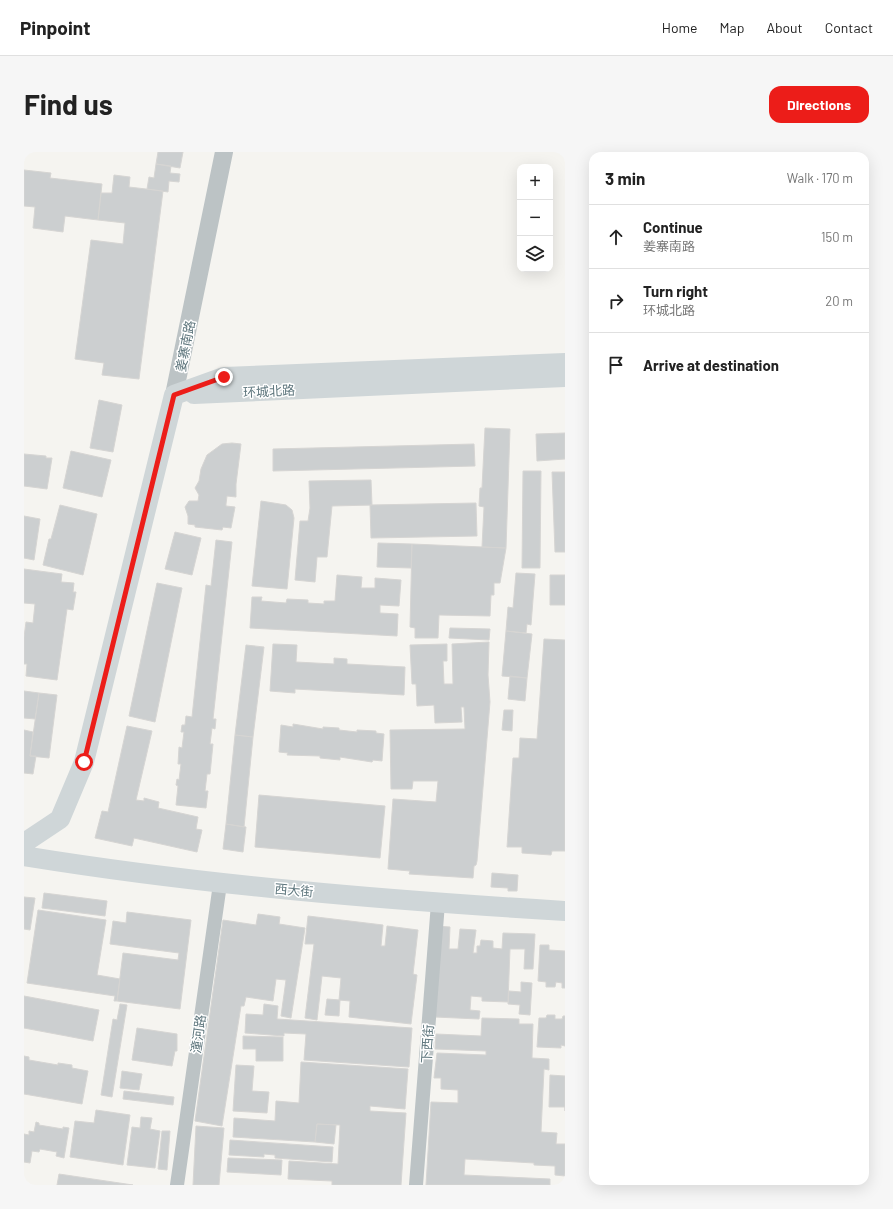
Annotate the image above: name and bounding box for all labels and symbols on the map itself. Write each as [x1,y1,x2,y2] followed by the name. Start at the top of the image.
[172,319,198,373] street label: 姜寨南路
[215,368,233,386] route end
[243,382,295,400] street label: 环城北路
[75,753,93,771] route start
[274,880,314,900] street label: 西大街
[187,1014,209,1054] street label: 潼河路
[418,1024,436,1064] street label: 下西街

